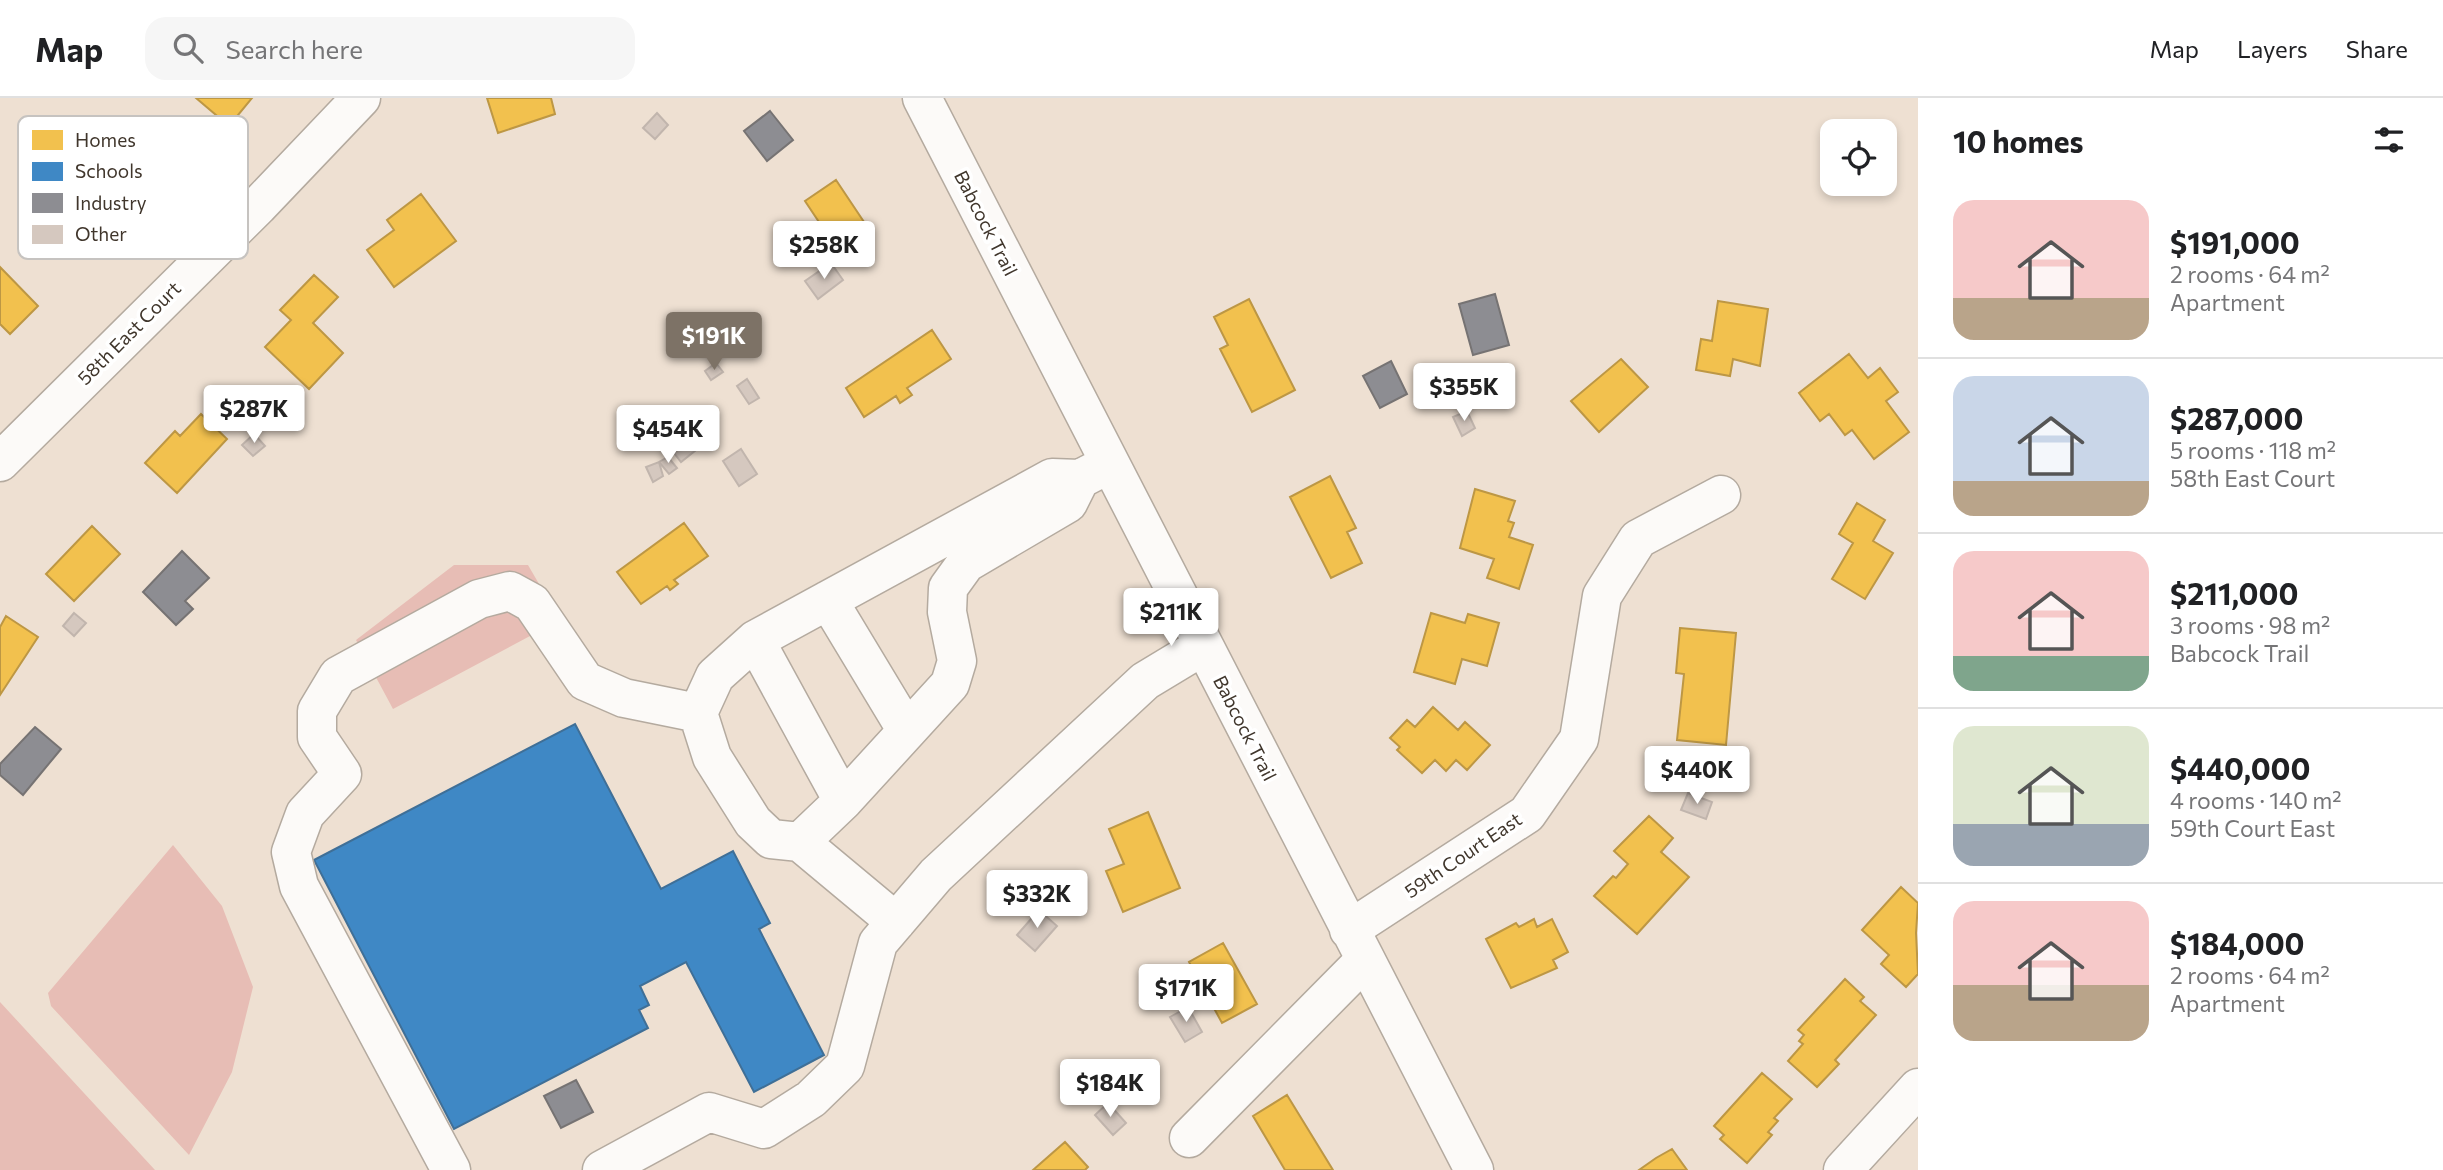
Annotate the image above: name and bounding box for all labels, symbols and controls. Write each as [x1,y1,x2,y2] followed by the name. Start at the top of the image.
[145,17,635,80] search box
[35,28,103,69] text: Map
[169,29,207,67] icon: search
[225,33,363,64] text: Search here
[2150,34,2199,63] text: Map
[2237,34,2308,63] text: Layers
[2346,34,2408,63] text: Share
[18,116,248,259] legend
[1820,119,1897,196] map controls
[1820,119,1897,196] button: locate
[2370,121,2408,159] icon: filters
[1953,122,2083,159] text: 10 homes
[75,128,136,151] text: Homes
[75,159,143,182] text: Schools
[950,166,1023,279] street label: Babcock Trail
[75,191,147,214] text: Industry
[75,222,127,245] text: Other
[775,222,873,281] pin: $258K
[2170,223,2300,260] text: $191,000
[2009,228,2093,312] icon: home
[789,230,859,258] text: $258K
[2170,260,2330,288] text: 2 rooms · 64 m²
[72,276,185,389] street label: 58th East Court
[2170,288,2285,316] text: Apartment
[665,313,763,372] pin: $191K
[682,321,746,349] text: $191K
[1415,364,1513,423] pin: $355K
[1429,372,1499,400] text: $355K
[205,386,303,445] pin: $287K
[220,394,288,422] text: $287K
[2170,399,2303,436] text: $287,000
[2009,404,2093,488] icon: home
[619,406,717,465] pin: $454K
[633,414,703,442] text: $454K
[2170,436,2336,464] text: 5 rooms · 118 m²
[2170,464,2335,492] text: 58th East Court
[2170,574,2298,611] text: $211,000
[2009,579,2093,663] icon: home
[1122,588,1220,648] pin: $211K
[1139,597,1203,625] text: $211K
[2170,611,2330,639] text: 3 rooms · 98 m²
[2170,639,2309,667] text: Babcock Trail
[1209,671,1282,784] street label: Babcock Trail
[1648,746,1746,806] pin: $440K
[2170,749,2310,786] text: $440,000
[2009,754,2093,838] icon: home
[1661,755,1733,783] text: $440K
[2170,786,2342,814] text: 4 rooms · 140 m²
[1400,807,1526,902] street label: 59th Court East
[2170,814,2335,842] text: 59th Court East
[988,870,1086,930] pin: $332K
[1003,879,1071,907] text: $332K
[2170,924,2305,961] text: $184,000
[2009,929,2093,1013] icon: home
[2170,961,2330,989] text: 2 rooms · 64 m²
[1137,964,1235,1024] pin: $171K
[1155,973,1217,1001] text: $171K
[2170,989,2285,1017] text: Apartment
[1061,1060,1159,1119] pin: $184K
[1076,1068,1144,1096] text: $184K

